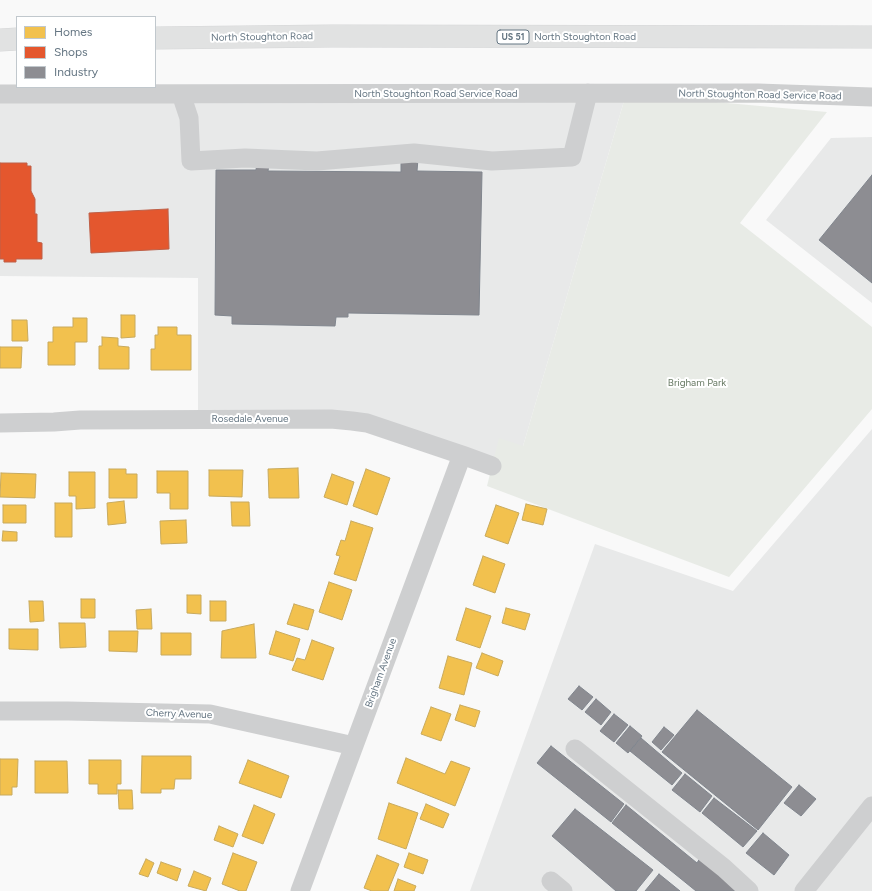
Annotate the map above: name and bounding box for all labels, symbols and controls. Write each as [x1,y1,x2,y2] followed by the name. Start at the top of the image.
[16,16,156,88] legend
[54,25,92,39] text: Homes
[211,30,313,44] street label: North Stoughton Road
[497,30,529,44] road number: US 51
[534,31,636,43] street label: North Stoughton Road
[54,45,88,59] text: Shops
[54,65,98,79] text: Industry
[354,88,518,100] street label: North Stoughton Road Service Road
[678,88,842,102] street label: North Stoughton Road Service Road
[668,377,726,389] park label: Brigham Park
[211,413,289,425] street label: Rosedale Avenue
[363,637,399,709] street label: Brigham Avenue
[146,707,212,721] street label: Cherry Avenue

